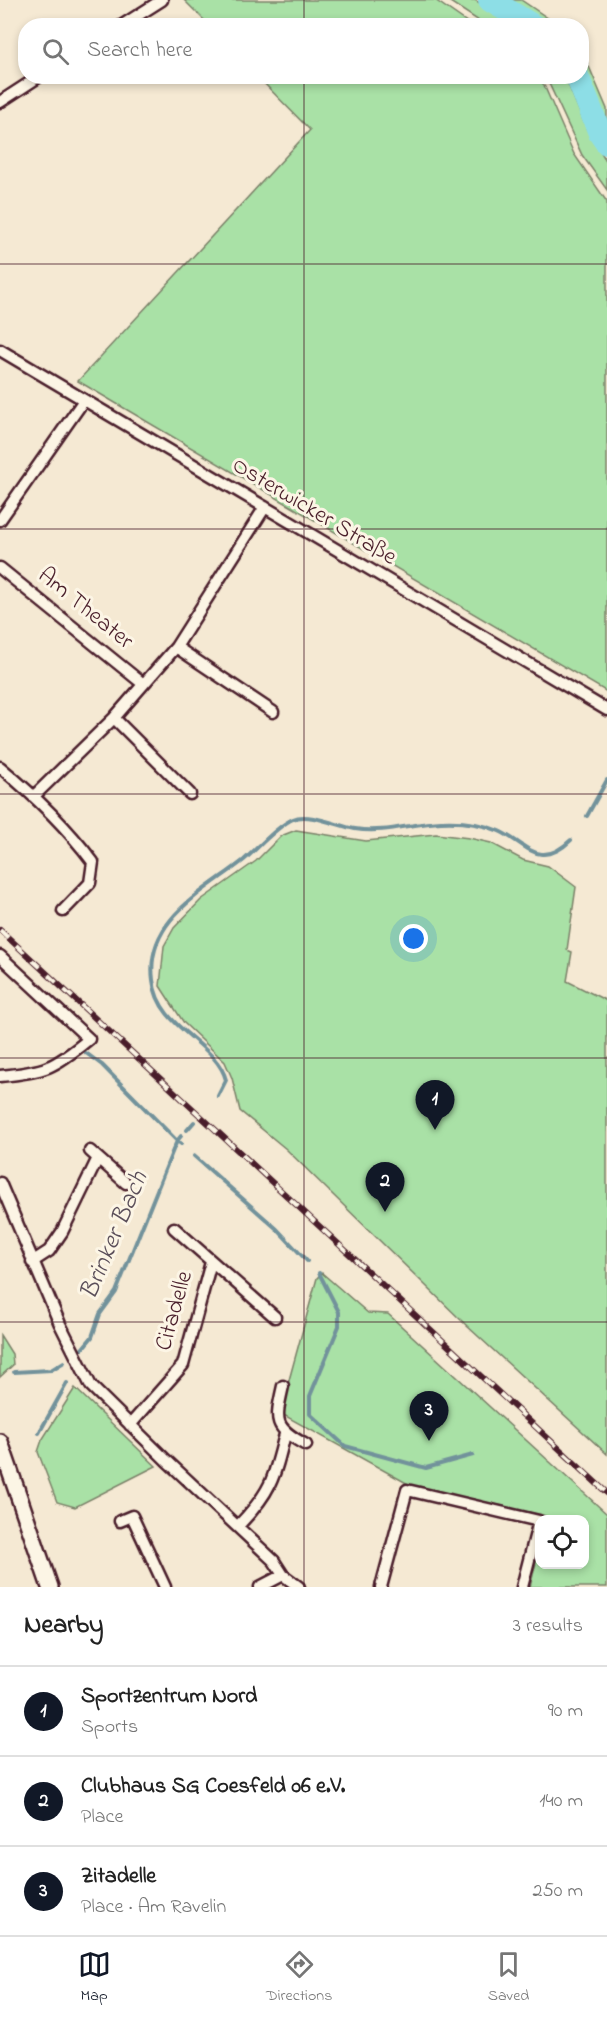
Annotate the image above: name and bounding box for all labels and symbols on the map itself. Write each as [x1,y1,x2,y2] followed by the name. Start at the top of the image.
[225,449,403,575] street label: Osterwicker Straße
[29,559,141,659] street label: Am Theater
[399,924,428,953] your location
[416,1080,454,1130] pin: 1
[366,1162,404,1212] pin: 2
[71,1165,159,1306] water label: Brinker Bach
[147,1267,203,1355] street label: Citadelle
[410,1392,448,1441] pin: 3

